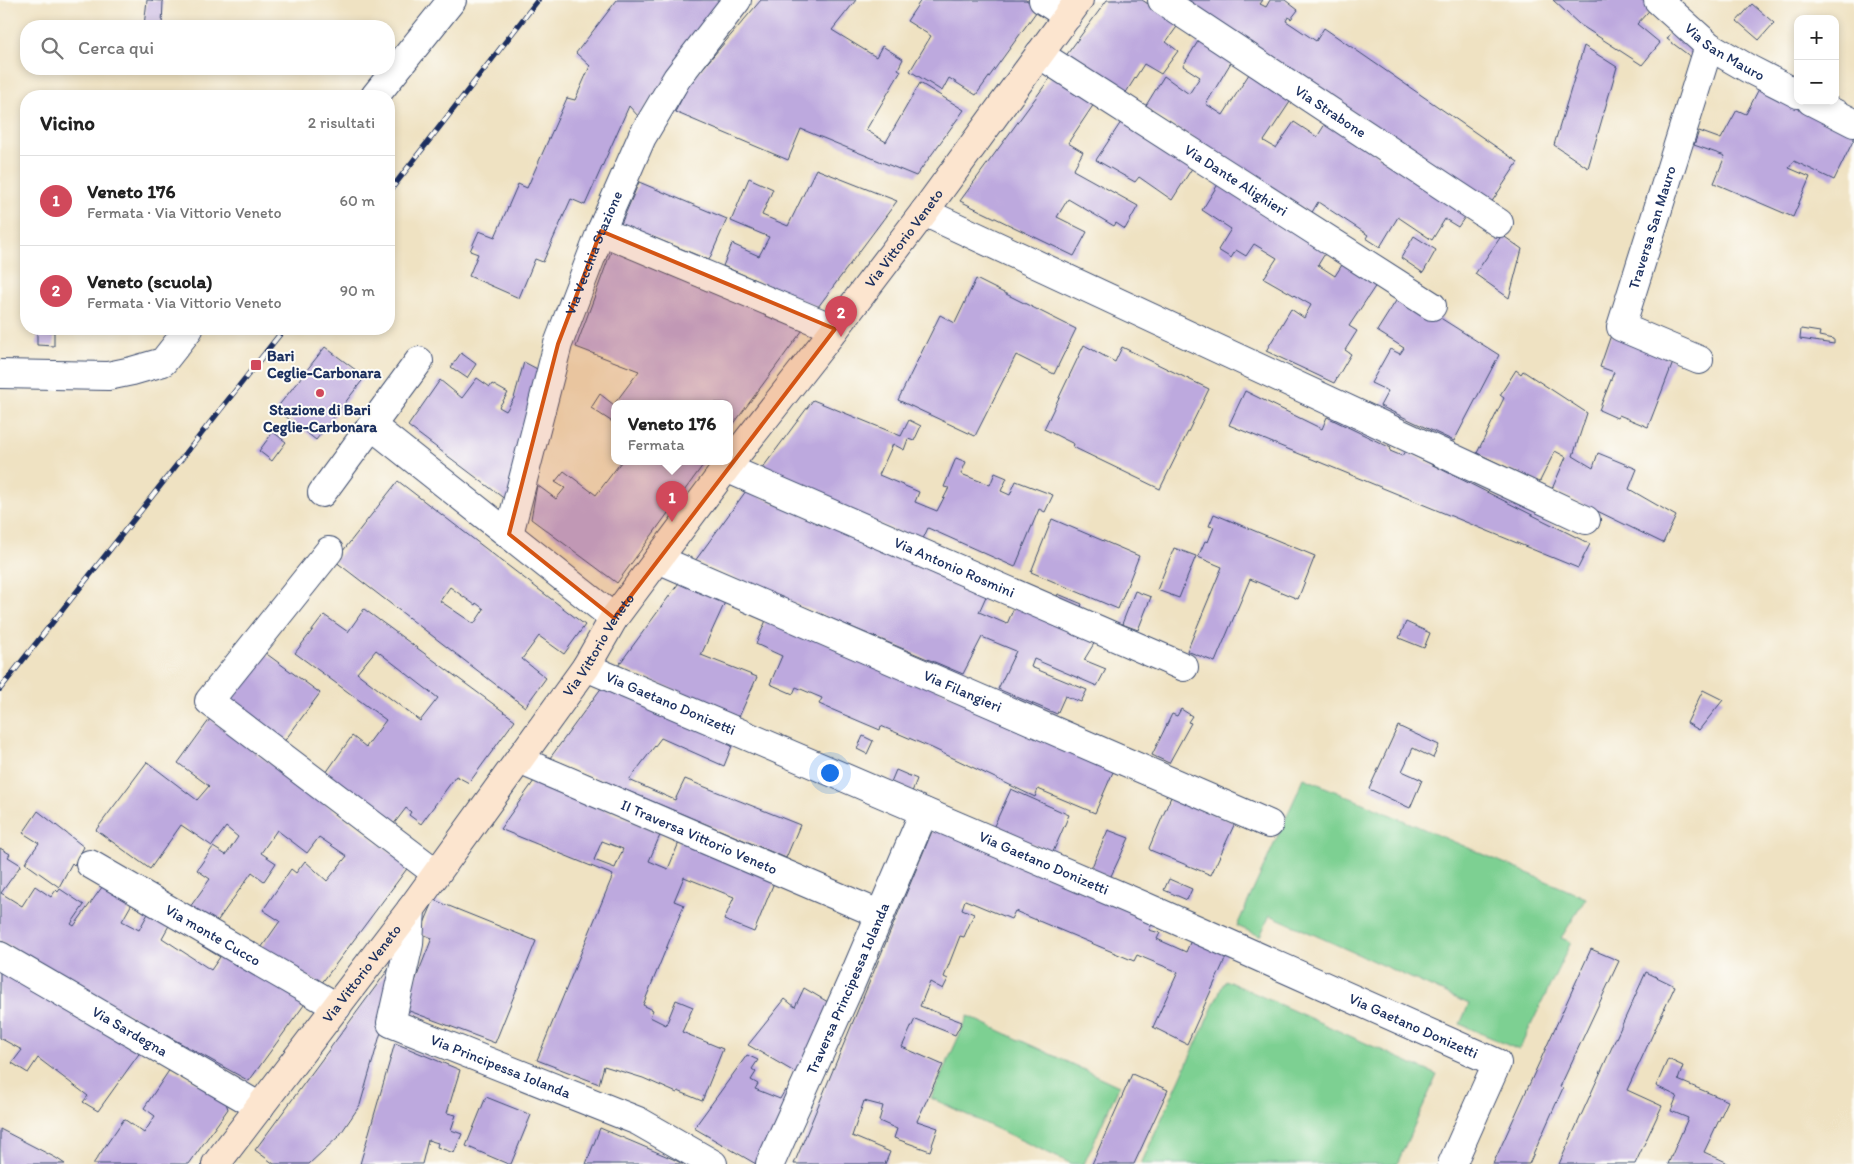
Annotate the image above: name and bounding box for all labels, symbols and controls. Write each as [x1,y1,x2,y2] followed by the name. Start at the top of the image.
[1794,15,1839,105] map controls
[1794,15,1839,60] button: +
[1681,19,1768,85] street label: Via San Mauro
[20,20,395,75] search box
[38,34,66,62] icon: search
[78,36,154,59] text: Cerca qui
[1794,60,1839,105] button: −
[1291,81,1370,142] street label: Via Strabone
[40,110,95,135] text: Vicino
[308,113,375,132] text: 2 risultati
[1181,141,1291,220] street label: Via Dante Alighieri
[1624,164,1680,291] street label: Traversa San Mauro
[87,180,176,203] text: Veneto 176
[861,185,947,291] street label: Via Vittorio Veneto
[561,188,626,317] street label: Via Vecchia Stazione
[52,191,60,210] text: 1
[340,191,375,210] text: 60 m
[87,203,282,222] text: Fermata · Via Vittorio Veneto
[87,270,213,293] text: Veneto (scuola)
[52,281,60,300] text: 2
[340,281,375,300] text: 90 m
[87,293,282,312] text: Fermata · Via Vittorio Veneto
[825,296,857,337] pin: 2
[267,347,381,383] place label: Bari Ceglie-Carbonara
[249,358,263,372] marker: Bari Ceglie-Carbonara
[314,387,326,399] marker: Stazione di Bari Ceglie-Carbonara
[611,400,733,465] popup
[263,401,377,437] place label: Stazione di Bari Ceglie-Carbonara
[628,412,716,435] text: Veneto 176
[628,435,684,454] text: Fermata
[656,481,688,522] pin: 1
[891,533,1018,601] street label: Via Antonio Rosmini
[559,590,638,700] street label: Via Vittorio Veneto
[921,666,1005,716] street label: Via Filangieri
[603,667,738,739] street label: Via Gaetano Donizetti
[817,760,843,786] your location
[618,796,780,878] street label: II Traversa Vittorio Veneto
[976,827,1112,899] street label: Via Gaetano Donizetti
[162,900,264,970] street label: Via monte Cucco
[802,900,893,1077] street label: Traversa Principessa Iolanda
[318,921,405,1026] street label: Via Vittorio Veneto
[1346,989,1481,1062] street label: Via Gaetano Donizetti
[89,1002,171,1061] street label: Via Sardegna
[428,1031,574,1102] street label: Via Principessa Iolanda

